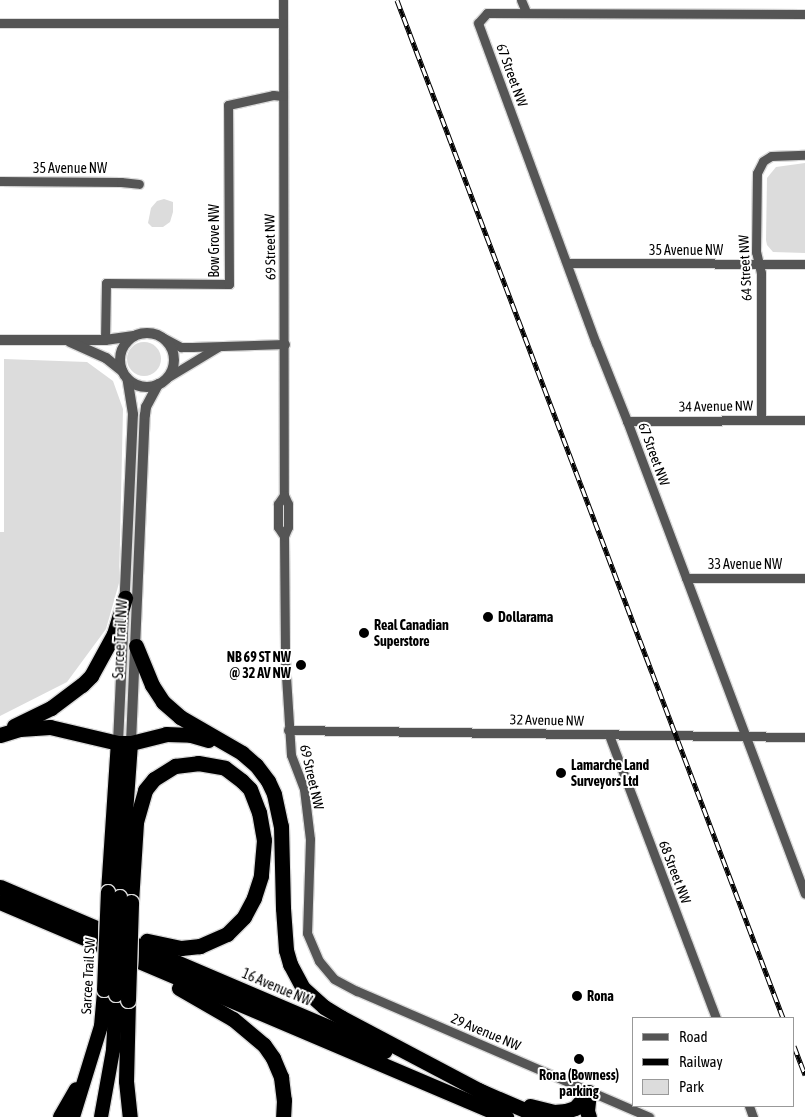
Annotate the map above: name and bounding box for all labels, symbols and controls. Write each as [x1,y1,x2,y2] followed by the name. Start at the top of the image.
[493,41,531,109] street label: 67 Street NW
[33,160,107,176] street label: 35 Avenue NW
[206,204,222,278] street label: Bow Grove NW
[261,214,279,280] street label: 69 Street NW
[735,235,755,301] street label: 64 Street NW
[649,242,723,258] street label: 35 Avenue NW
[679,397,753,415] street label: 34 Avenue NW
[635,420,673,488] street label: 67 Street NW
[708,556,782,572] street label: 33 Avenue NW
[110,599,130,679] street label: Sarcee Trail NW
[498,609,553,625] place label: Dollarama
[482,611,494,623] marker: Dollarama
[374,617,449,650] place label: Real Canadian Superstore
[358,627,370,639] marker: Real Canadian Superstore
[227,649,291,682] place label: NB 69 ST NW @ 32 AV NW
[295,659,307,671] marker: NB 69 ST NW @ 32 AV NW
[510,711,584,729] street label: 32 Avenue NW
[296,743,328,811] street label: 69 Street NW
[571,757,649,790] place label: Lamarche Land Surveyors Ltd
[555,767,567,779] marker: Lamarche Land Surveyors Ltd
[655,838,695,906] street label: 68 Street NW
[78,937,98,1015] street label: Sarcee Trail SW
[240,965,314,1009] street label: 16 Avenue NW
[587,988,614,1004] place label: Rona
[571,990,583,1002] marker: Rona
[449,1010,523,1054] street label: 29 Avenue NW
[632,1017,795,1107] legend
[679,1028,708,1045] text: Road
[573,1053,585,1065] marker: Rona (Bowness) parking
[679,1053,723,1070] text: Railway
[539,1067,619,1100] place label: Rona (Bowness) parking
[679,1078,704,1095] text: Park

